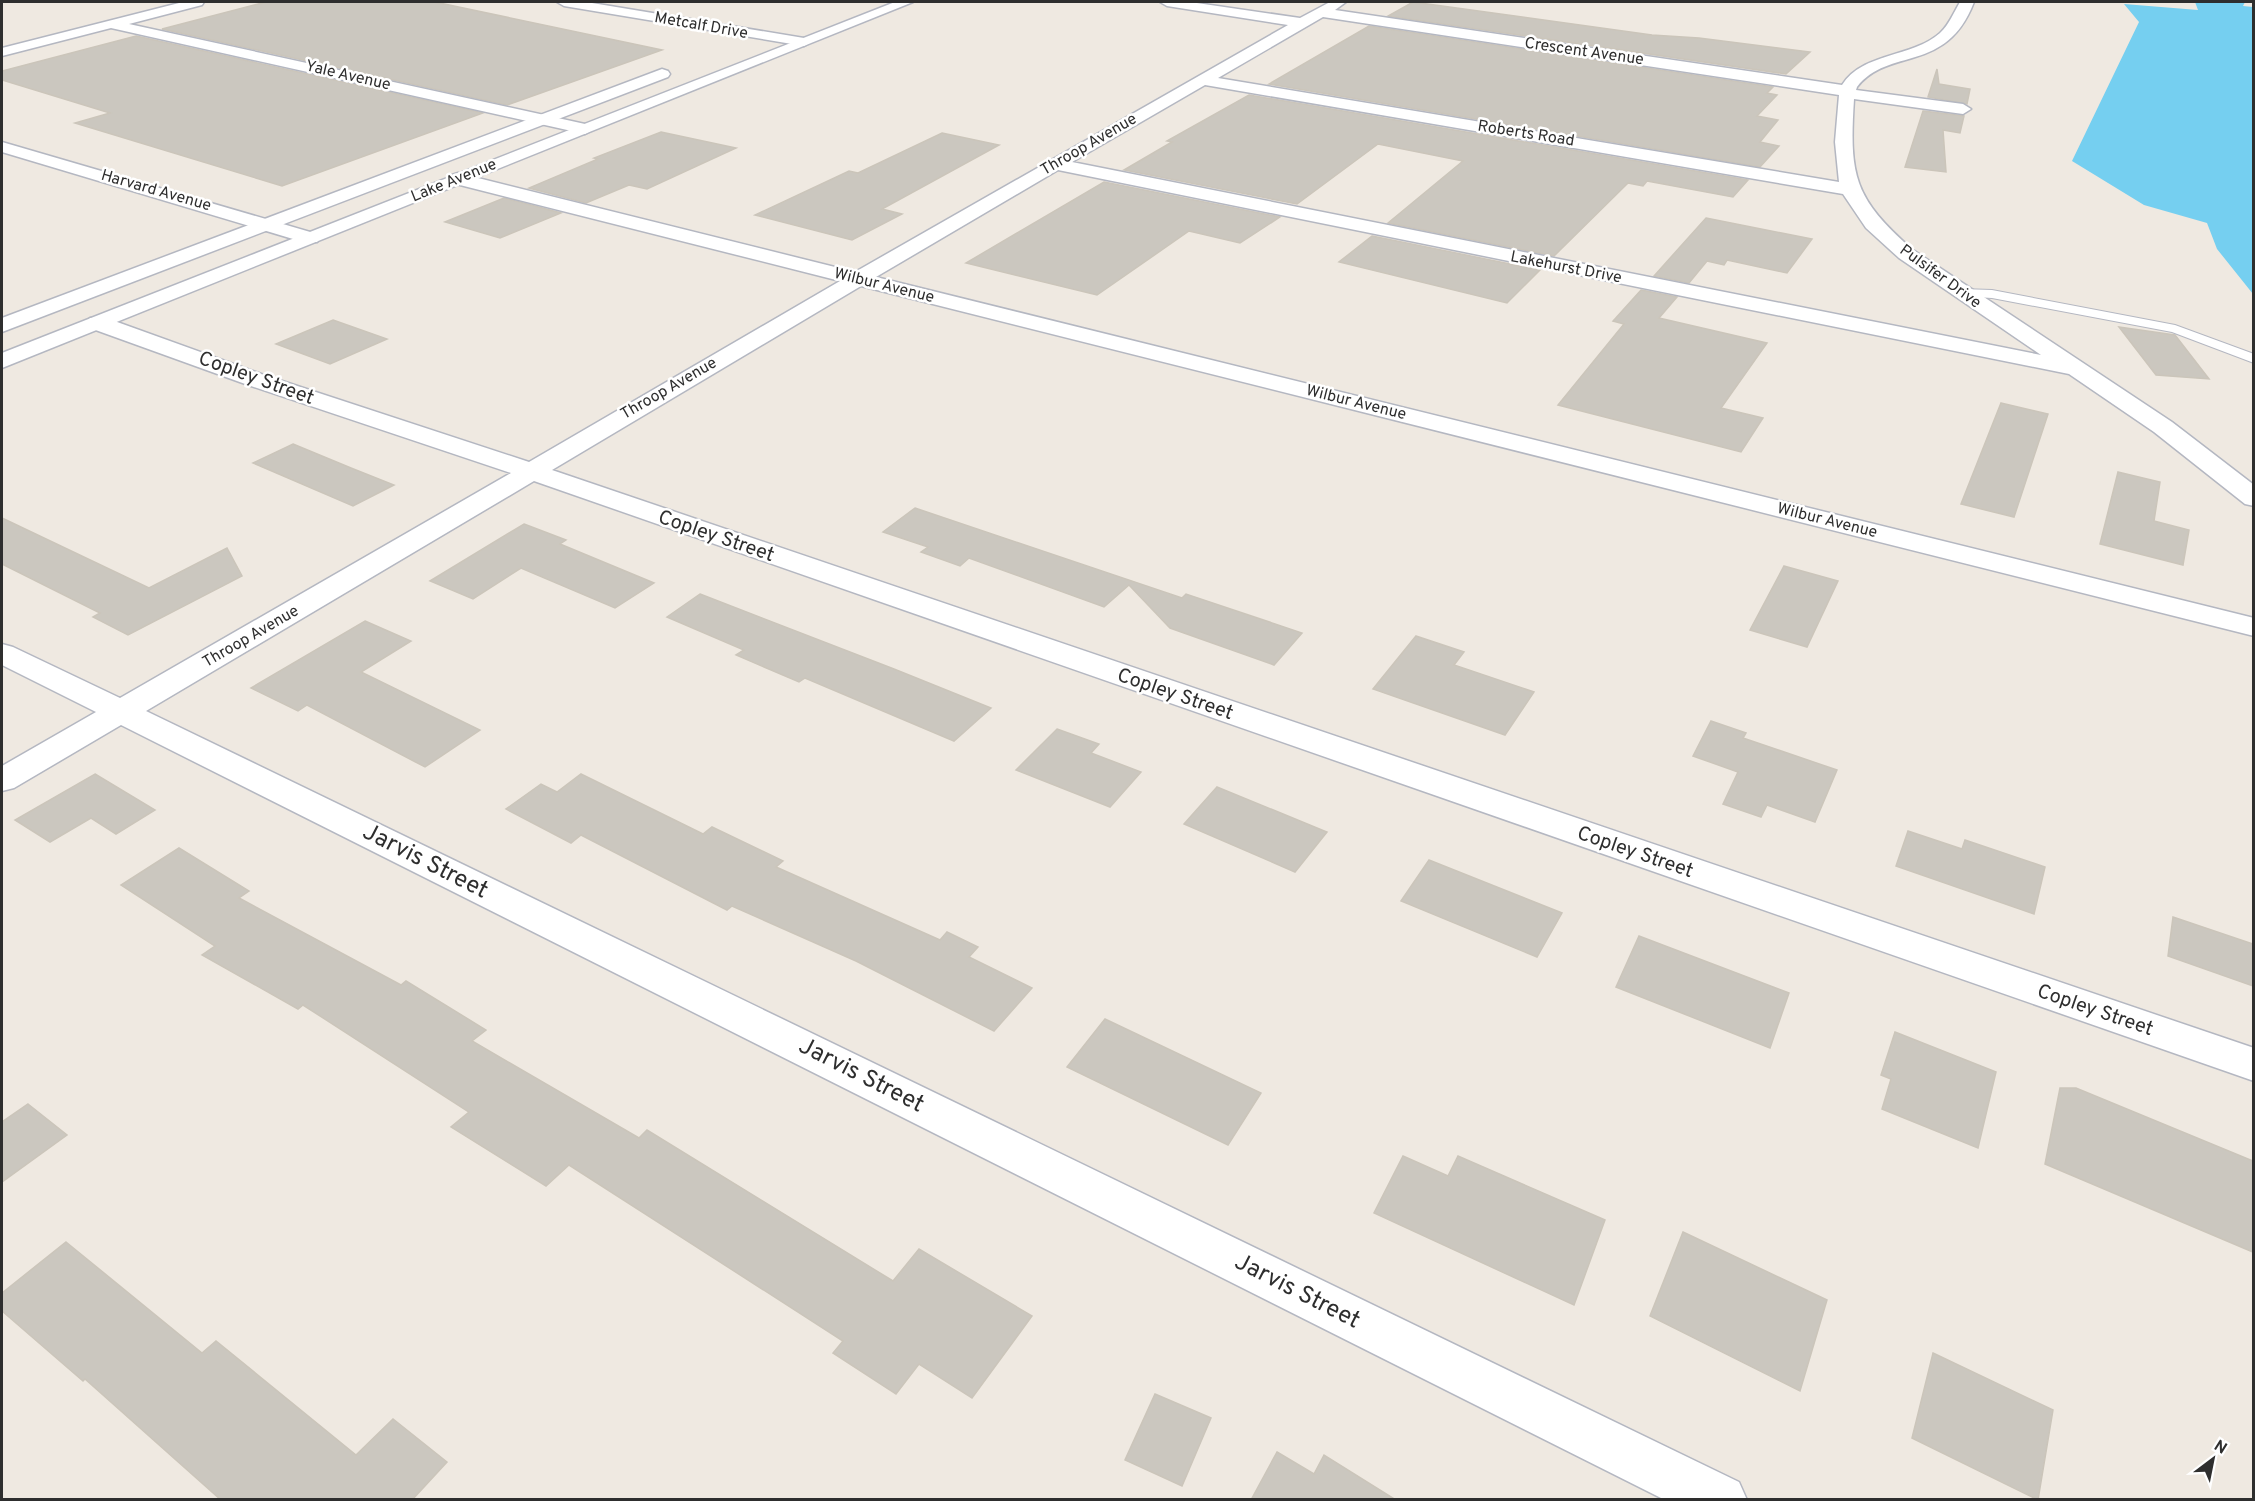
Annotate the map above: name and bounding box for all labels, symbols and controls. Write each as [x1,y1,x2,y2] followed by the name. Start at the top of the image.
[653,8,749,44] street label: Metcalf Drive
[1523,34,1645,70] street label: Crescent Avenue
[303,56,393,96] street label: Yale Avenue
[1037,109,1141,181] street label: Throop Avenue
[1476,116,1576,152] street label: Roberts Road
[408,155,500,207] street label: Lake Avenue
[99,166,213,216] street label: Harvard Avenue
[1895,241,1985,313] street label: Pulsifer Drive
[1509,247,1623,289] street label: Lakehurst Drive
[832,264,936,308] street label: Wilbur Avenue
[195,346,317,412] street label: Copley Street
[617,353,721,425] street label: Throop Avenue
[1304,381,1408,425] street label: Wilbur Avenue
[1775,499,1879,543] street label: Wilbur Avenue
[654,505,778,569] street label: Copley Street
[199,601,303,673] street label: Throop Avenue
[1113,663,1237,727] street label: Copley Street
[357,818,493,906] street label: Jarvis Street
[1573,821,1697,885] street label: Copley Street
[2033,979,2157,1043] street label: Copley Street
[793,1032,929,1120] street label: Jarvis Street
[1229,1248,1365,1336] street label: Jarvis Street
[2183,1429,2243,1489] north arrow
[2210,1436,2230,1460] text: N

